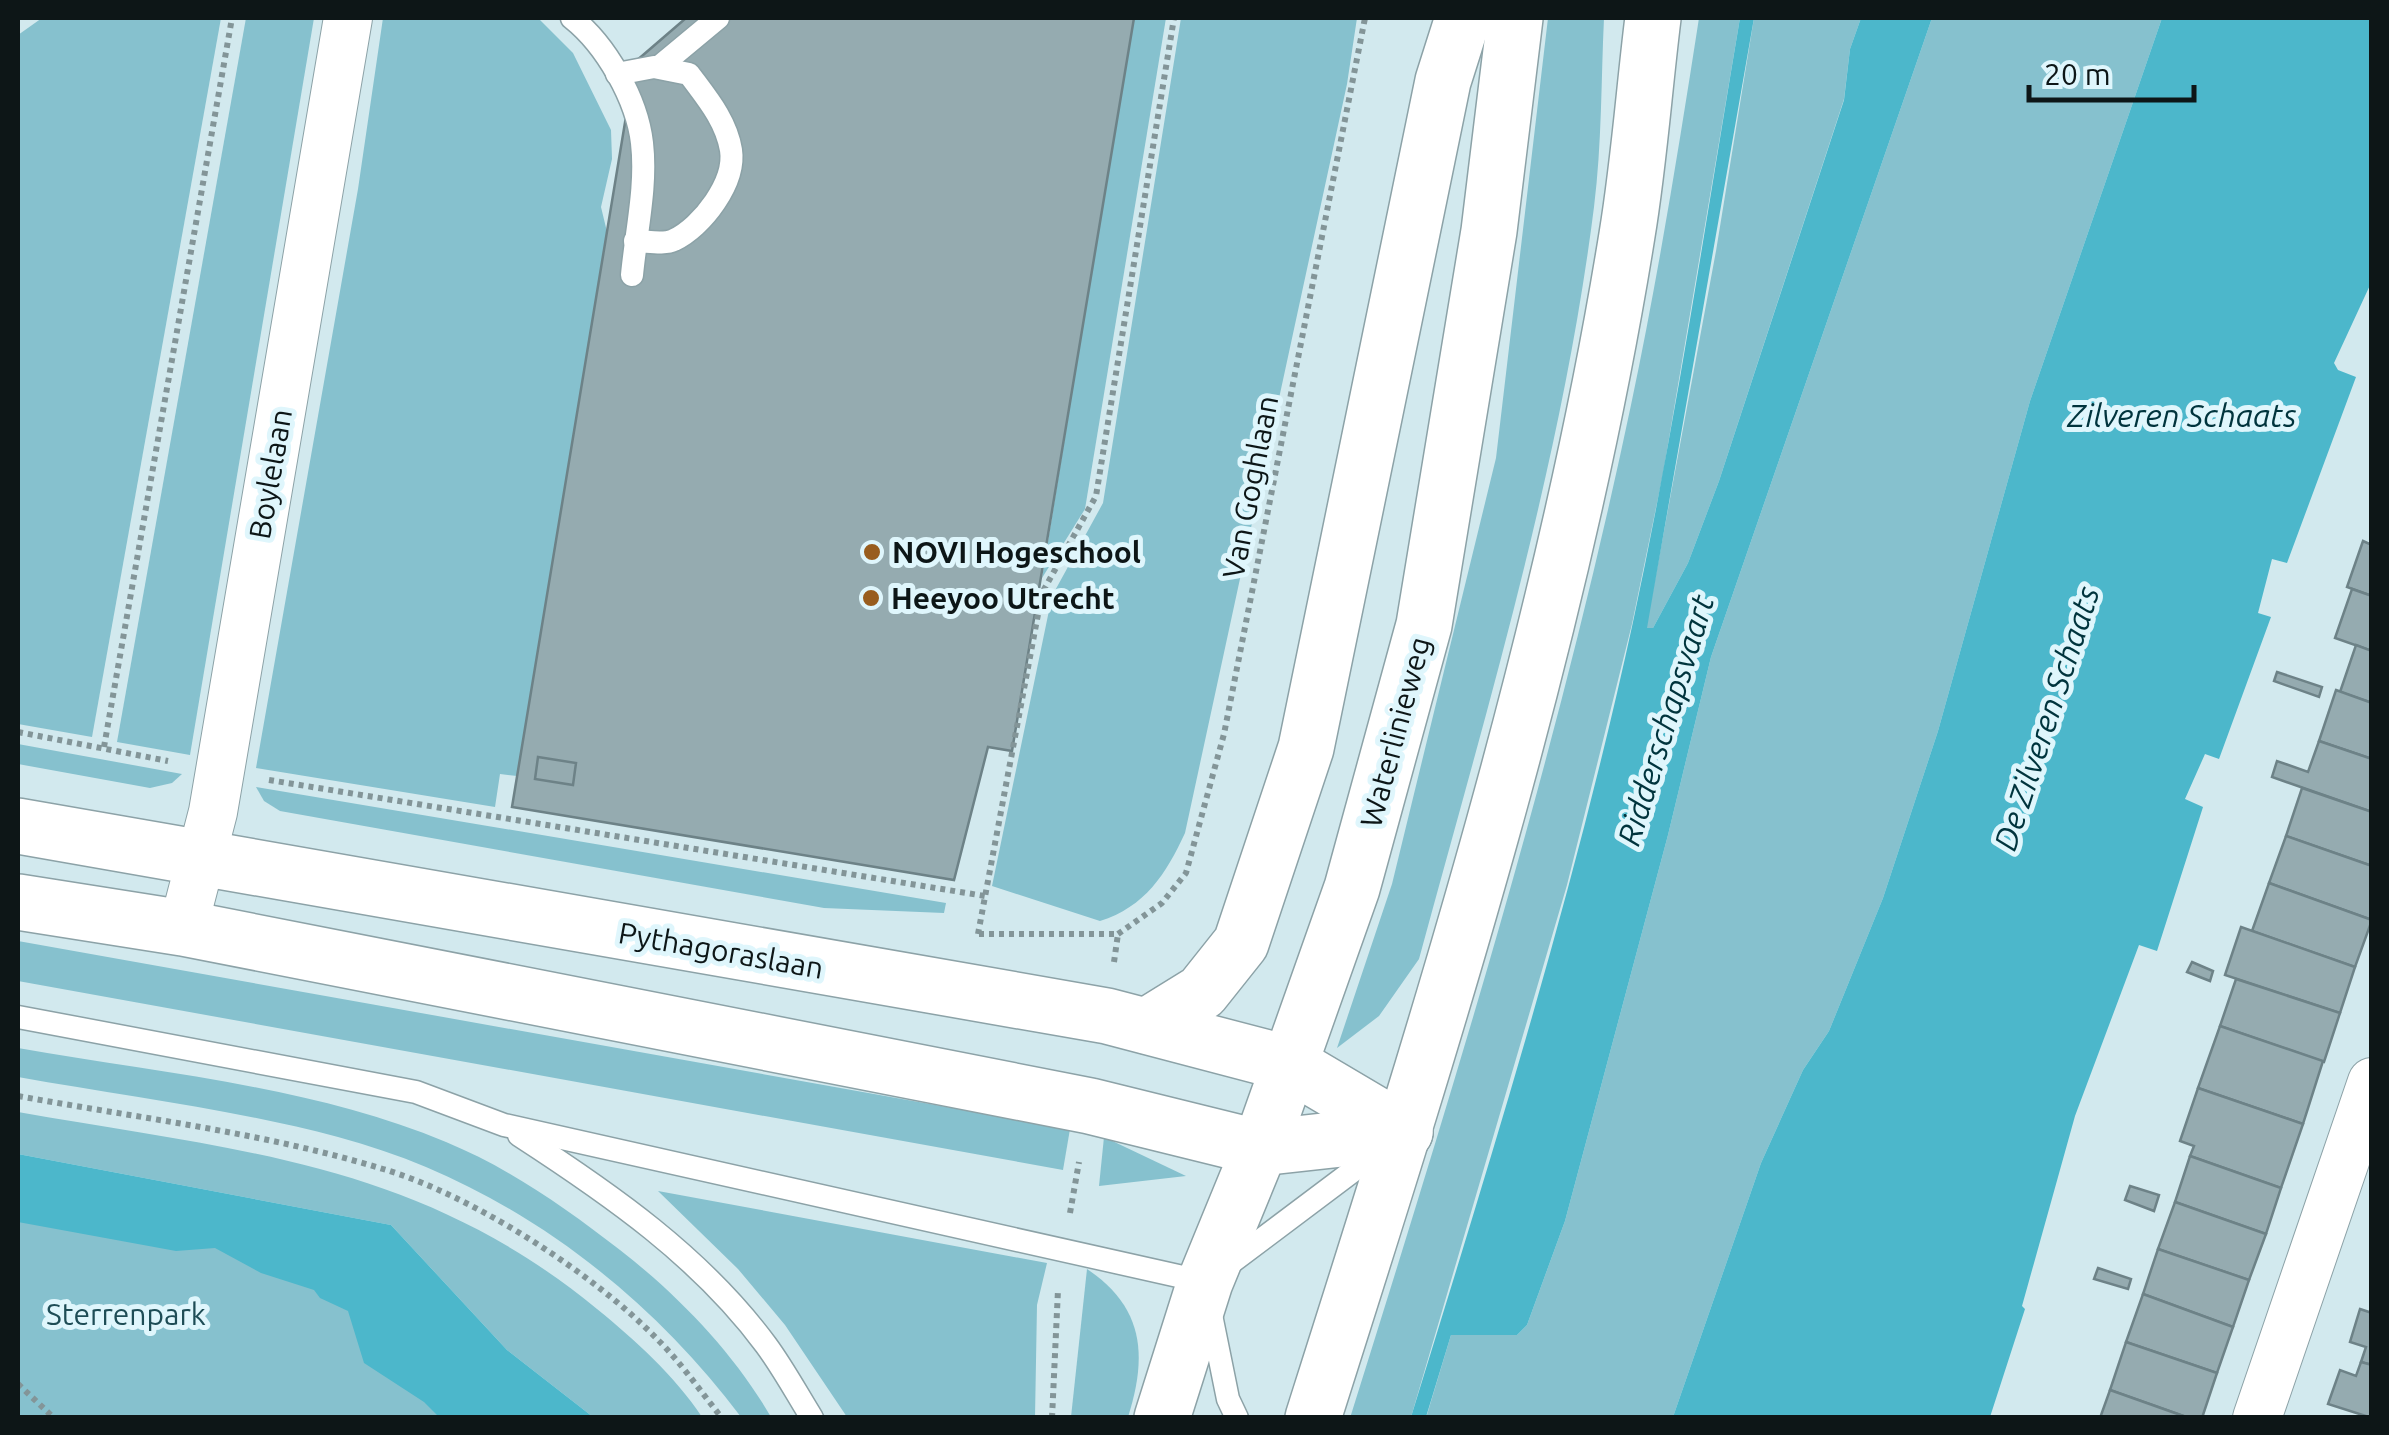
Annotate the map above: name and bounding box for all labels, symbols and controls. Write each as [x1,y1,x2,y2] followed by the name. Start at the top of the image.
[2029,40,2194,102] scale bar
[2044,57,2111,91] text: 20 m
[1216,393,1284,581] street label: Van Goghlaan
[2066,397,2297,433] water label: Zilveren Schaats
[242,406,298,542] street label: Boylelaan
[892,535,1141,569] place label: NOVI Hogeschool
[861,541,883,563] marker: NOVI Hogeschool
[891,581,1115,615] place label: Heeyoo Utrecht
[1986,581,2106,855] water label: De Zilveren Schaats
[860,587,882,609] marker: Heeyoo Utrecht
[1610,590,1720,849] water label: Ridderschapsvaart
[1353,633,1437,831] street label: Waterlinieweg
[616,915,826,985] street label: Pythagoraslaan
[46,1297,206,1331] park label: Sterrenpark

